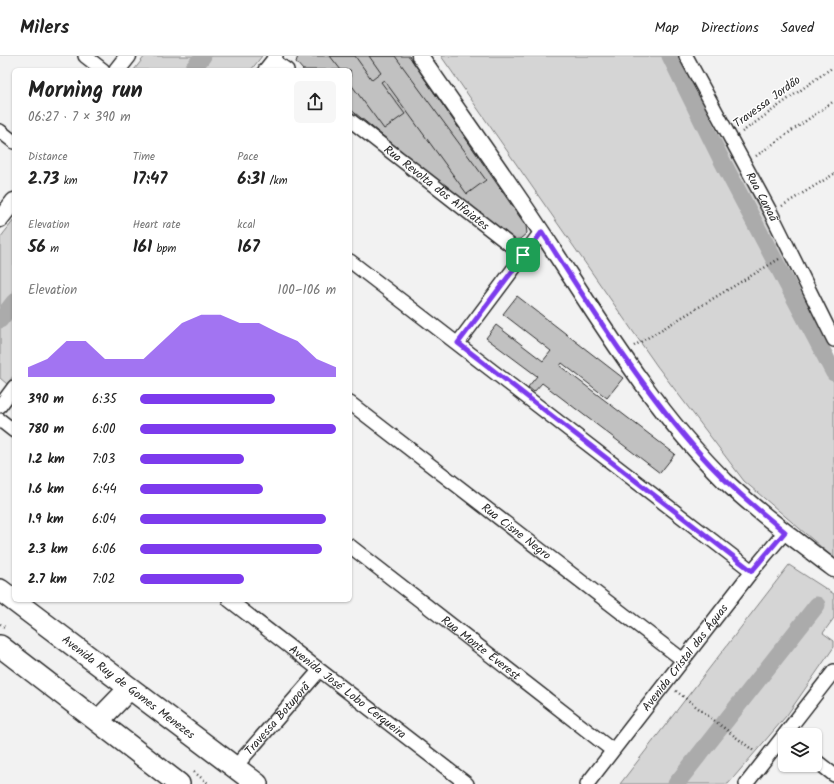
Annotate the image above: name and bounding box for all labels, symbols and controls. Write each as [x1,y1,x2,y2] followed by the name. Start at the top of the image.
[20,13,69,43] text: Milers
[654,17,679,39] text: Map
[701,17,759,39] text: Directions
[781,17,814,39] text: Saved
[729,71,805,133] street label: Travessa Jordão
[28,74,143,109] text: Morning run
[294,81,336,123] button: share
[28,107,131,128] text: 06:27 · 7 × 390 m
[380,140,494,235] street label: Rua Revolta dos Alfaiates
[28,148,68,166] text: Distance
[133,148,155,166] text: Time
[237,148,258,166] text: Pace
[28,166,59,193] text: 2.73
[133,166,167,193] text: 17:47
[237,166,265,193] text: 6:31
[741,169,784,226] street label: Rua Canaã
[59,172,78,190] text: km
[265,172,287,190] text: /km
[28,216,70,234] text: Elevation
[133,216,180,234] text: Heart rate
[237,216,255,234] text: kcal
[28,234,46,261] text: 56
[133,234,152,261] text: 161
[237,234,260,261] text: 167
[506,238,540,272] pin
[46,240,59,258] text: m
[152,240,176,258] text: bpm
[512,244,534,266] icon: arrive
[28,280,77,301] text: Elevation
[278,280,336,301] text: 100–106 m
[28,389,64,410] text: 390 m
[92,389,117,410] text: 6:35
[28,419,64,440] text: 780 m
[92,419,115,440] text: 6:00
[28,449,65,470] text: 1.2 km
[92,449,115,470] text: 7:03
[28,479,64,500] text: 1.6 km
[92,479,117,500] text: 6:44
[477,498,555,564] street label: Rua Cisne Negro
[28,509,64,530] text: 1.9 km
[92,509,116,530] text: 6:04
[28,539,68,560] text: 2.3 km
[92,539,116,560] text: 6:06
[28,569,67,590] text: 2.7 km
[92,569,115,590] text: 7:02
[637,600,733,715] street label: Avenida Cristal das Águas
[437,611,525,685] street label: Rua Monte Everest
[58,630,199,744] street label: Avenida Ruy de Gomes Menezes
[285,640,411,744] street label: Avenida José Lobo Cerqueira
[240,677,315,760] street label: Travessa Botuporã
[778,728,822,772] map controls
[778,728,822,772] button: layers

